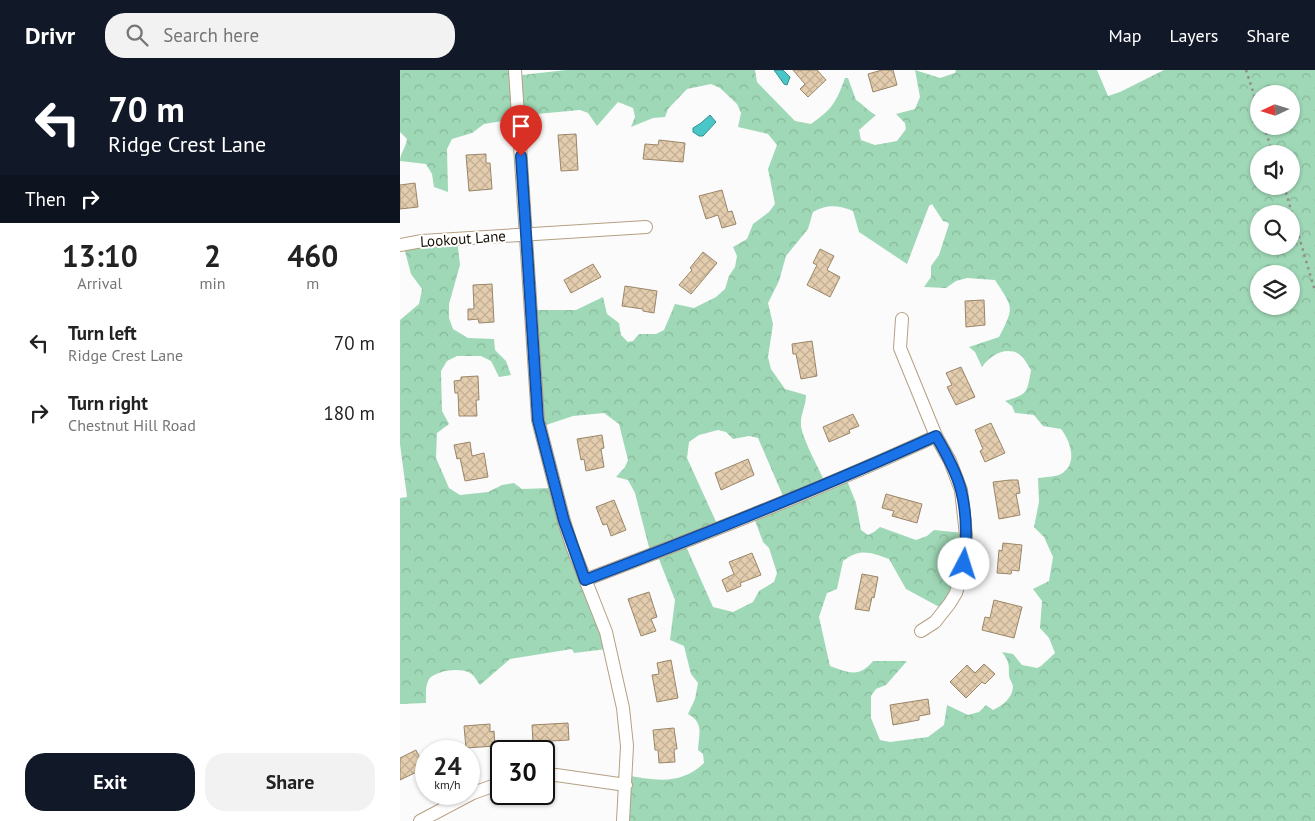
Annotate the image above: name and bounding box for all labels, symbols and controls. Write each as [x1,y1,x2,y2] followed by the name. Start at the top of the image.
[105,13,455,58] search box
[25,20,75,51] text: Drivr
[123,21,151,49] icon: search
[163,23,259,47] text: Search here
[1109,24,1141,47] text: Map
[1169,24,1218,47] text: Layers
[1246,24,1290,47] text: Share
[1250,85,1300,135] north arrow
[1250,85,1300,315] map controls
[108,86,185,132] text: 70 m
[25,90,90,155] icon: left
[500,105,542,156] pin
[507,112,535,140] icon: arrive
[108,130,266,158] text: Ridge Crest Lane
[1250,145,1300,195] button: sound
[76,185,104,213] icon: right
[25,187,66,211] text: Then
[1250,205,1300,255] button: search
[419,226,506,251] street label: Lookout Lane
[62,236,138,275] text: 13:10
[204,236,221,275] text: 2
[287,236,338,275] text: 460
[1250,265,1300,315] button: layers
[77,273,122,293] text: Arrival
[200,273,226,293] text: min
[306,273,319,293] text: m
[68,321,137,345] text: Turn left
[25,329,53,357] icon: left
[334,331,375,355] text: 70 m
[68,345,183,365] text: Ridge Crest Lane
[68,391,148,415] text: Turn right
[25,399,53,427] icon: right
[323,401,375,425] text: 180 m
[68,415,196,435] text: Chestnut Hill Road
[937,537,989,589] position arrow
[490,740,555,805] speed limit sign: 30
[433,750,462,782] text: 24
[25,753,195,811] button: Exit
[205,753,375,811] button: Share
[434,777,461,792] text: km/h

